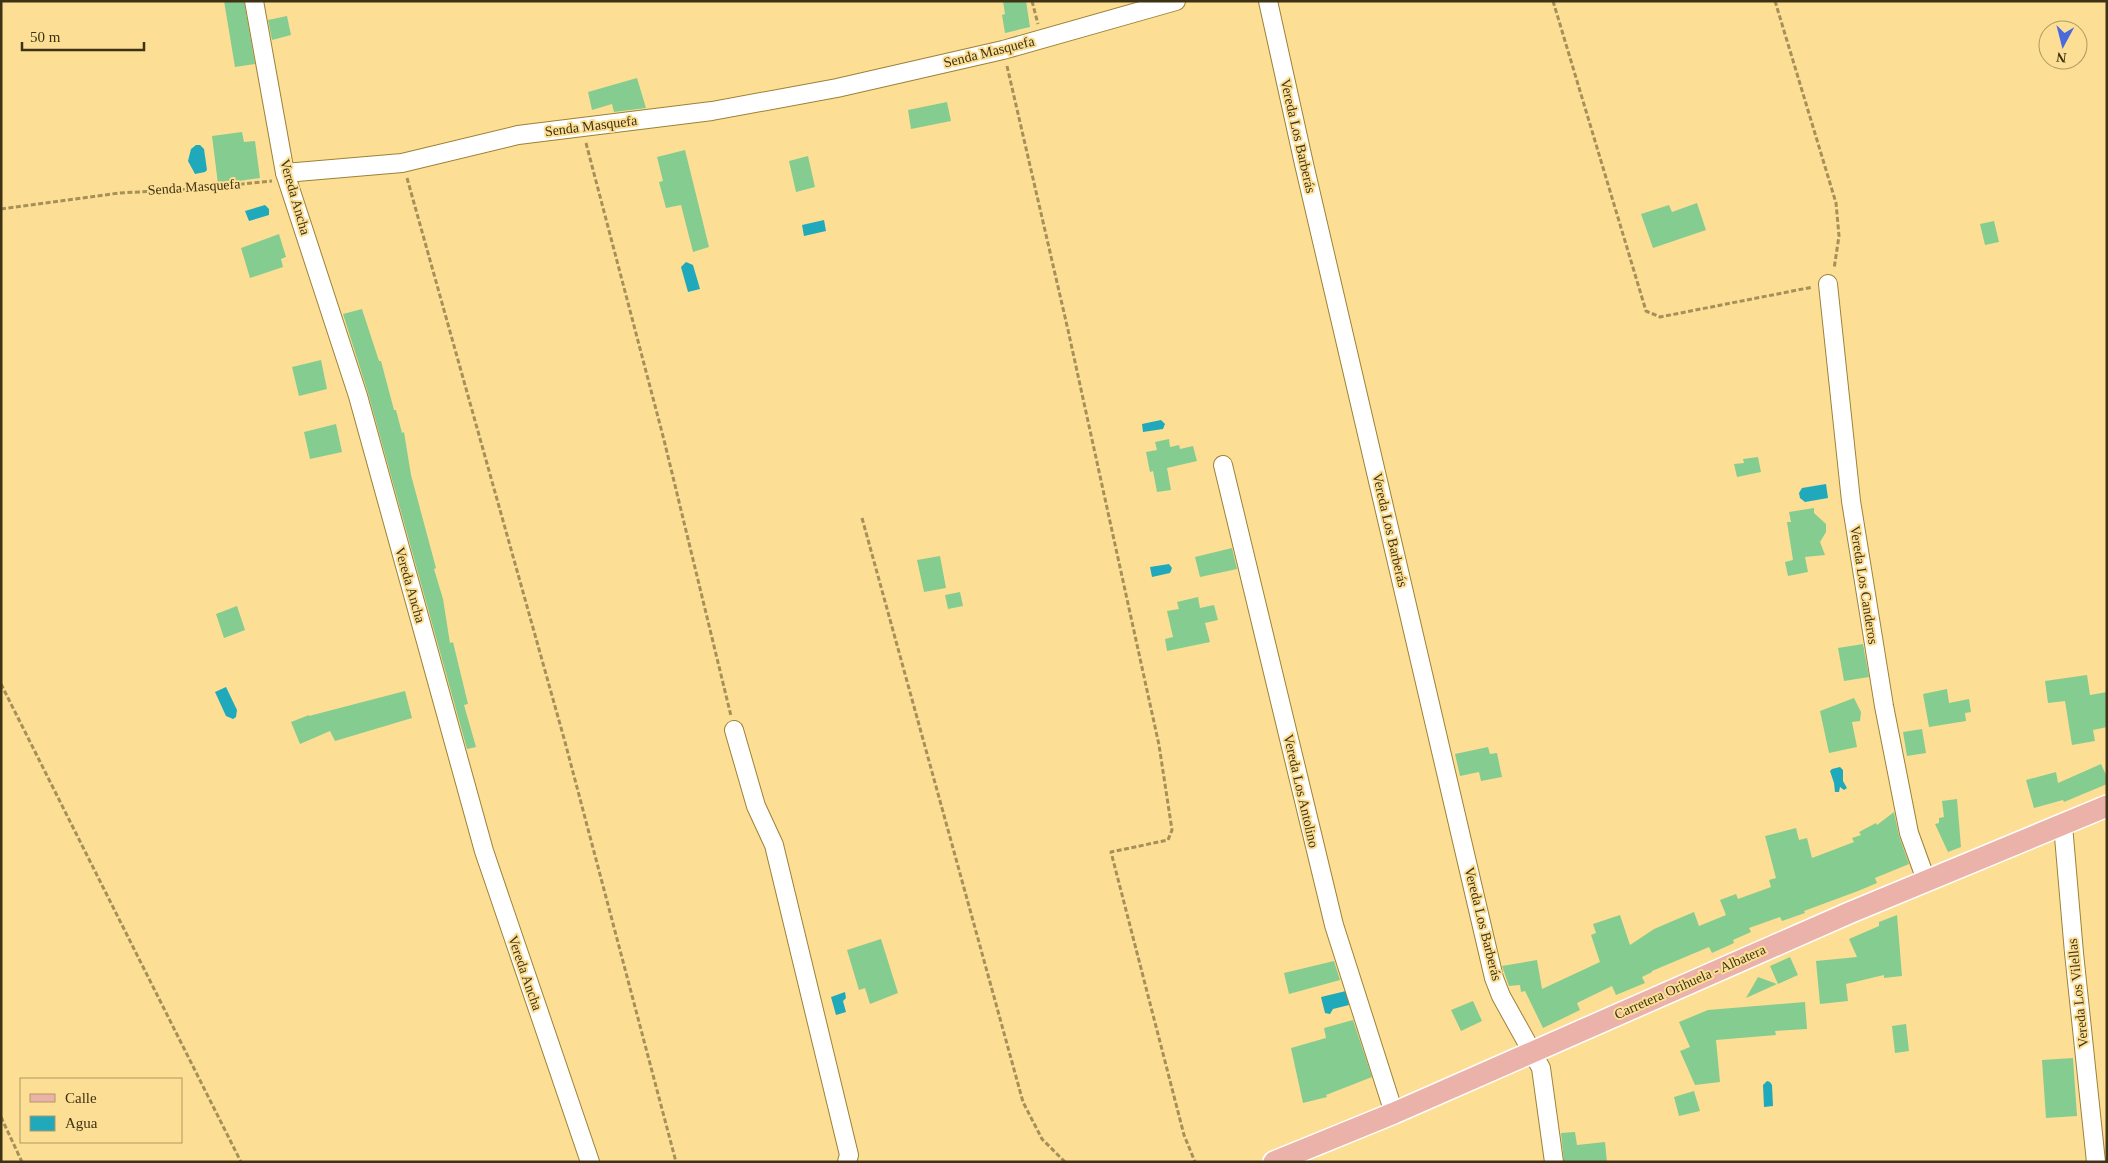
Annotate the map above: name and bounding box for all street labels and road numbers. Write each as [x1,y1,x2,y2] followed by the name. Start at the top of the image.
[942,33,1037,71] street label: Senda Masquefa
[1278,77,1318,195] street label: Vereda Los Barberás
[544,113,639,139] street label: Senda Masquefa
[277,157,313,237] street label: Vereda Ancha
[147,176,242,198] street label: Senda Masquefa
[1370,471,1410,589] street label: Vereda Los Barberás
[1847,525,1881,645] street label: Vereda Los Canderos
[392,545,428,625] street label: Vereda Ancha
[1281,733,1321,849] street label: Vereda Los Antolino
[1462,866,1504,982] street label: Vereda Los Barberás
[505,934,545,1013] street label: Vereda Ancha
[2065,938,2091,1048] street label: Vereda Los Vilellas
[1612,942,1769,1022] street label: Carretera Orihuela - Albatera

